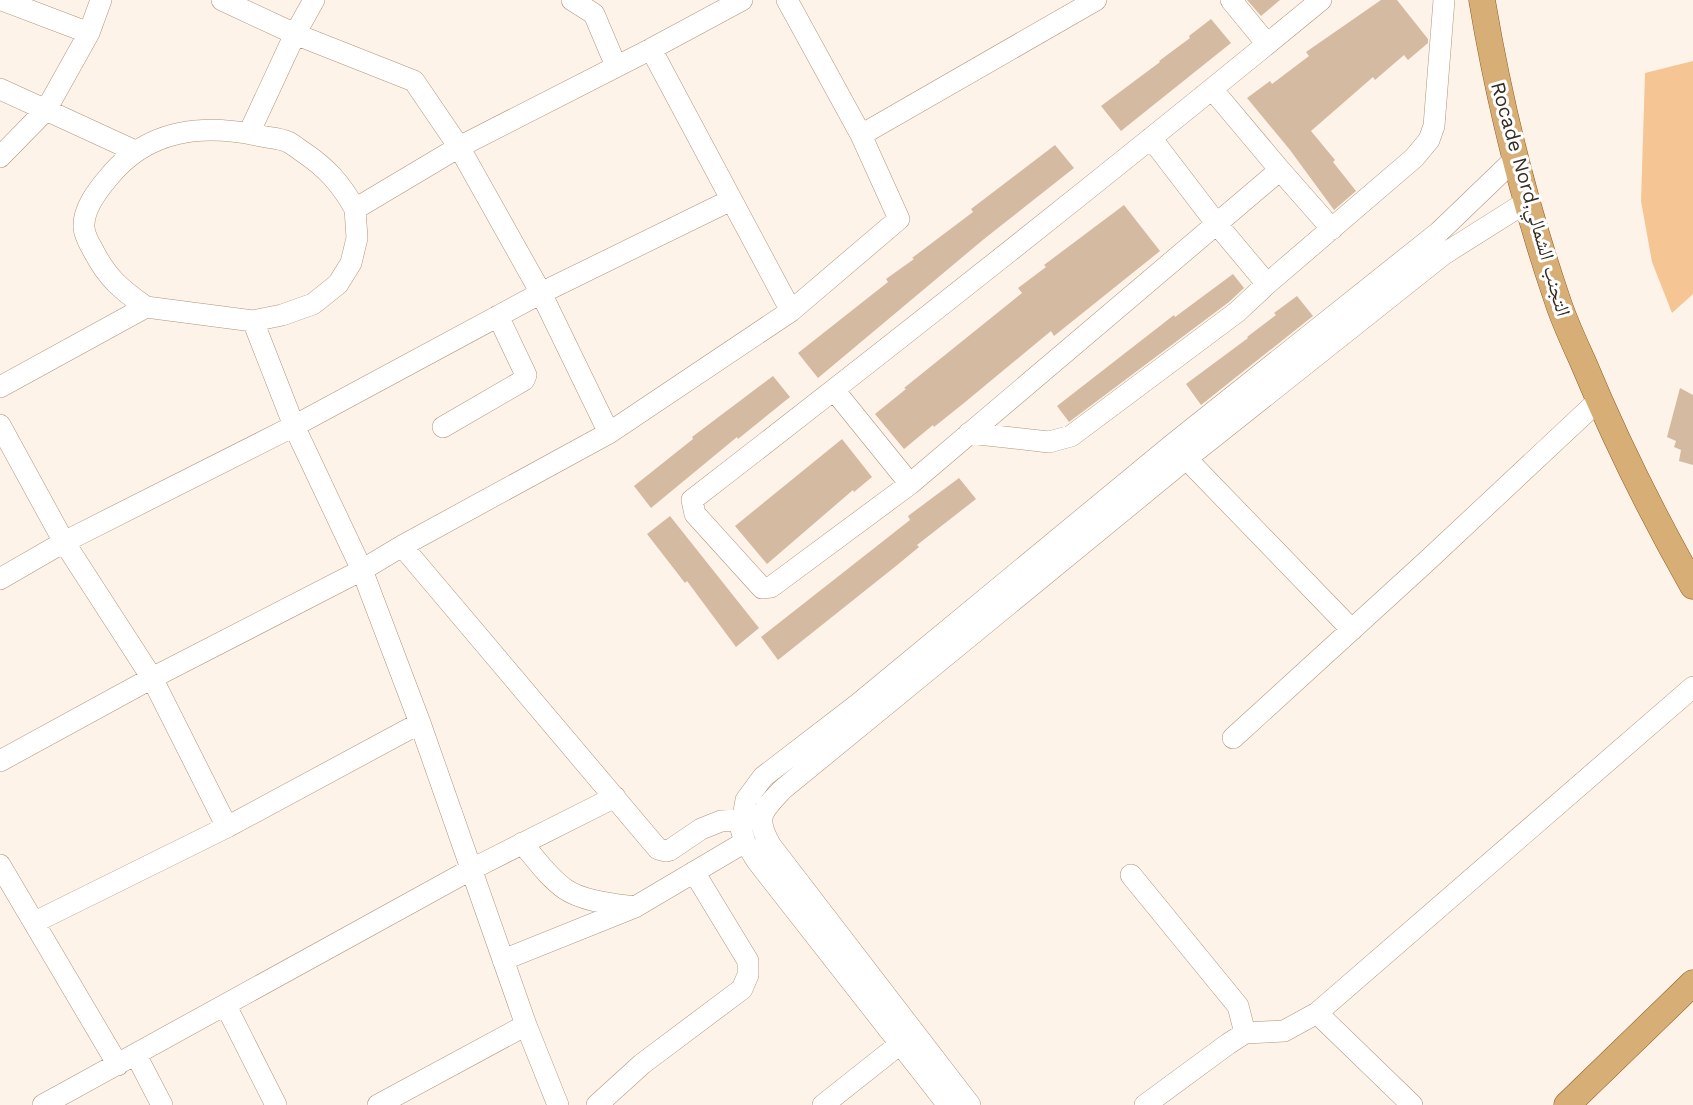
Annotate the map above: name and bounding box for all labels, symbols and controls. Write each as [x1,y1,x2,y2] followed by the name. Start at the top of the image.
[1482,79,1576,320] street label: Rocade Nord,التجنب الشمالي

